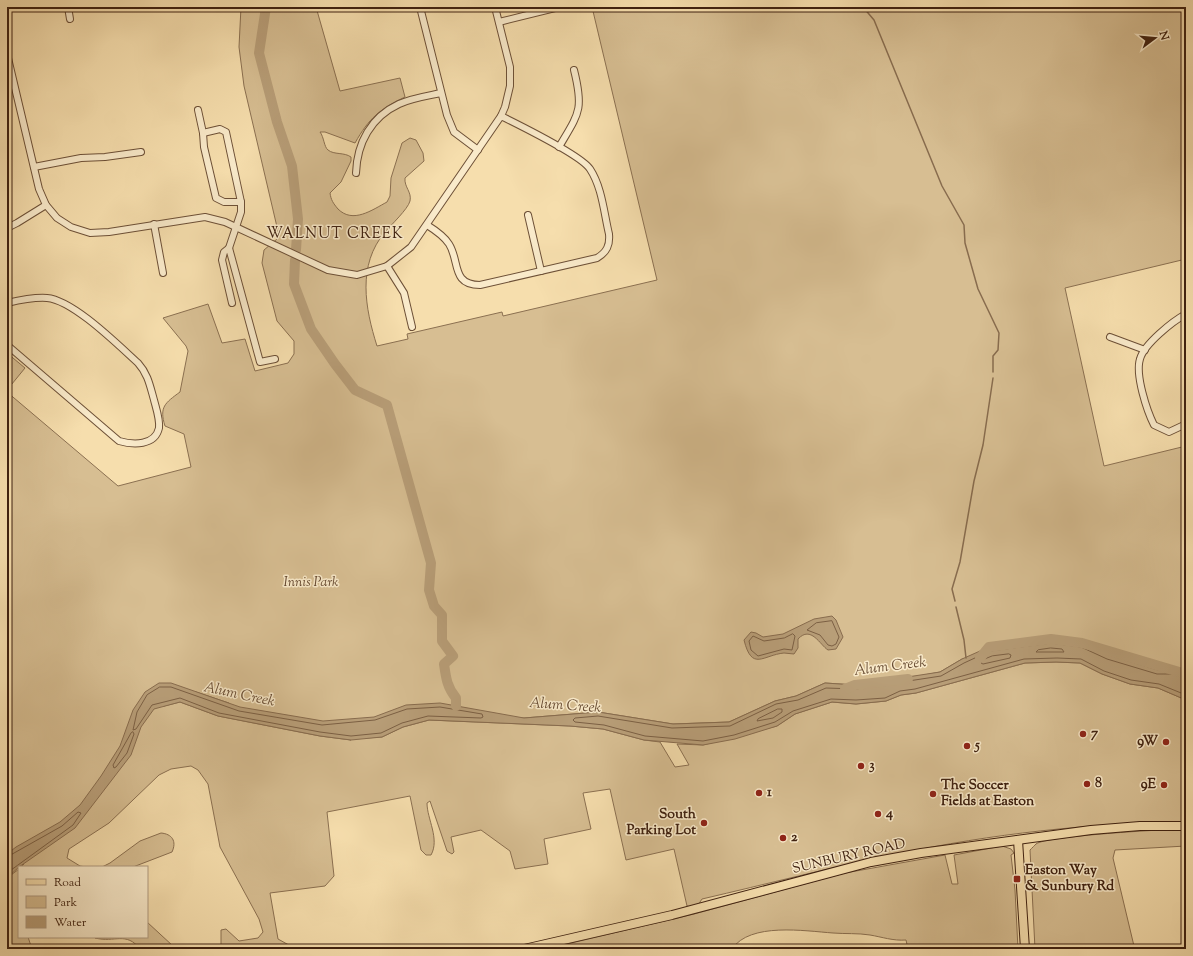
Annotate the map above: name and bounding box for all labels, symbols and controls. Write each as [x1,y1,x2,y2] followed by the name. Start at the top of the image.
[1135,18,1175,58] north arrow
[1154,28,1173,42] text: N
[266,224,404,245] district label: WALNUT CREEK
[284,573,339,593] park label: Innis Park
[853,652,927,682] water label: Alum Creek
[201,677,277,713] water label: Alum Creek
[528,693,602,719] water label: Alum Creek
[1091,724,1099,744] place label: 7
[1078,729,1088,739] marker: 7
[1137,732,1158,752] place label: 9W
[974,736,980,756] place label: 5
[1161,737,1171,747] marker: 9W
[962,741,972,751] marker: 5
[869,756,875,776] place label: 3
[856,761,866,771] marker: 3
[1095,774,1102,794] place label: 8
[1141,775,1157,795] place label: 9E
[941,776,1035,812] place label: The Soccer Fields at Easton
[1082,779,1092,789] marker: 8
[1159,780,1169,790] marker: 9E
[767,783,772,803] place label: 1
[754,788,764,798] marker: 1
[928,789,938,799] marker: The Soccer Fields at Easton
[885,804,893,824] place label: 4
[626,805,697,841] place label: South Parking Lot
[873,809,883,819] marker: 4
[699,818,709,828] marker: South Parking Lot
[791,828,798,848] place label: 2
[778,833,788,843] marker: 2
[790,834,908,880] street label: SUNBURY ROAD
[1025,861,1114,897] place label: Easton Way & Sunbury Rd
[18,866,148,938] legend
[54,874,81,892] text: Road
[1012,874,1022,884] marker: Easton Way & Sunbury Rd
[54,894,77,912] text: Park
[54,914,87,932] text: Water

